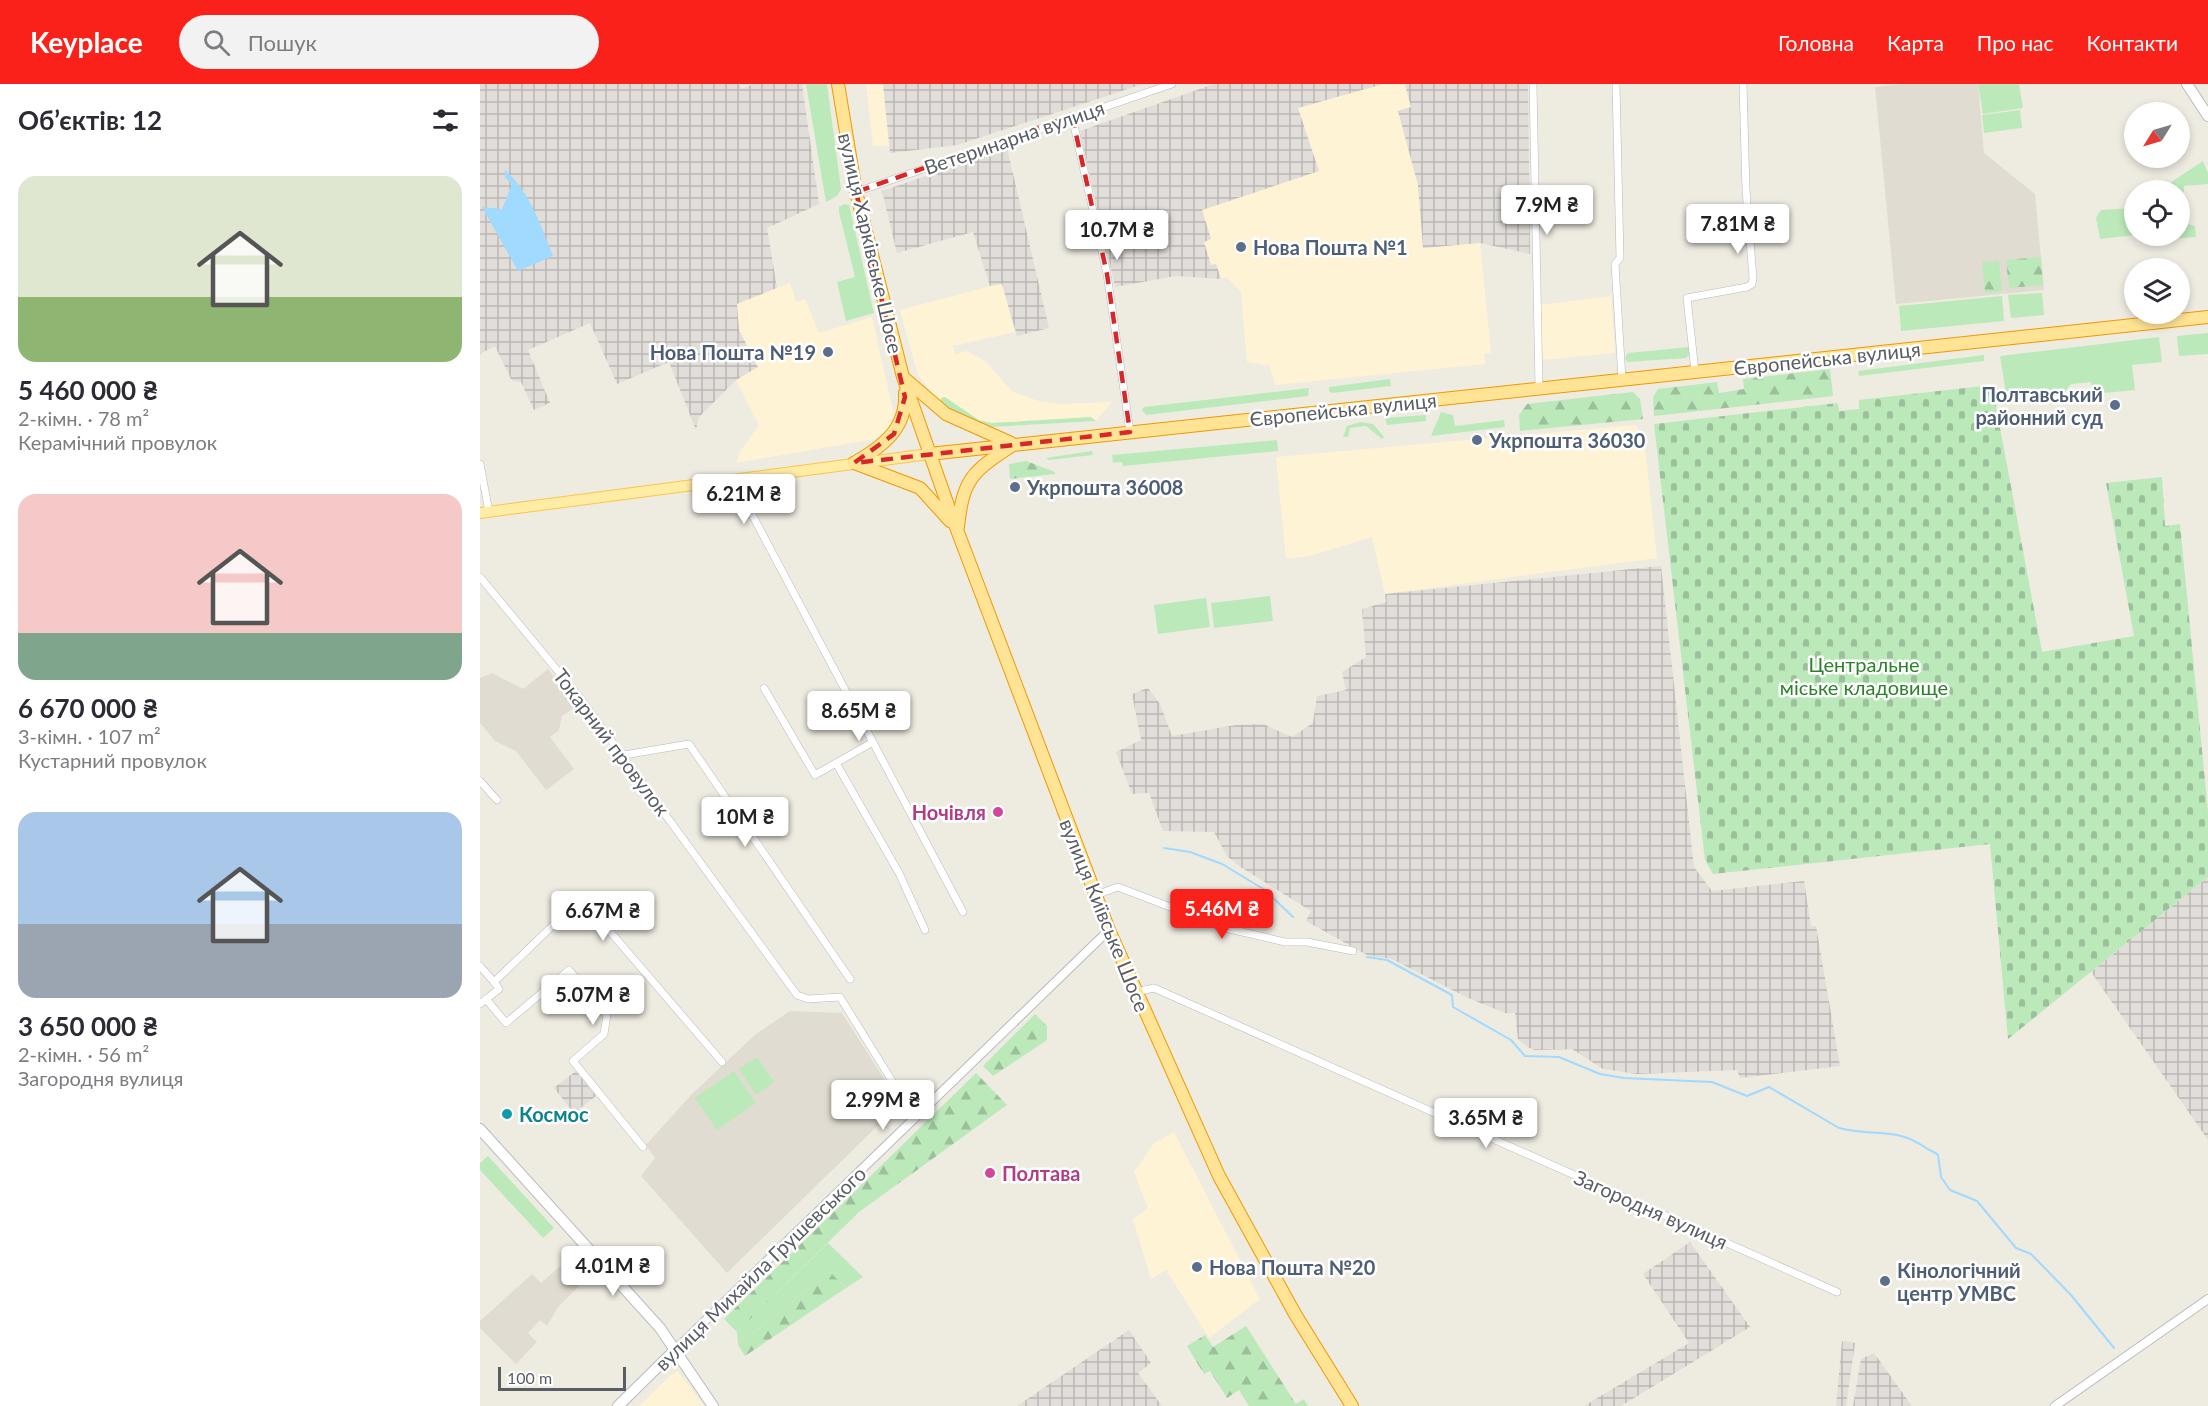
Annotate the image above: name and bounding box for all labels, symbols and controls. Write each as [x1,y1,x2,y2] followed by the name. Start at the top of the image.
[179,15,599,69] search box
[30,25,143,59] text: Keyplace
[200,26,233,59] icon: search
[248,29,317,56] text: Пошук
[1778,30,1854,55] text: Головна
[1887,30,1944,55] text: Карта
[1977,30,2053,55] text: Про нас
[2086,30,2178,55] text: Контакти
[921,95,1107,179] street label: Ветеринарна вулиця
[2124,102,2190,168] north arrow
[2124,102,2190,324] map controls
[18,104,162,136] text: Об’єктів: 12
[429,104,462,137] icon: filters
[834,130,908,356] street label: вулиця Харківське Шосе
[2124,180,2190,246] button: locate
[1498,185,1596,236] pin: 7.9M ₴
[1515,192,1579,216] text: 7.9M ₴
[1683,204,1793,255] pin: 7.81M ₴
[1062,210,1172,261] pin: 10.7M ₴
[1700,211,1776,235] text: 7.81M ₴
[186,215,294,323] icon: home
[1079,217,1155,241] text: 10.7M ₴
[1253,235,1408,259] place label: Нова Пошта №1
[1234,240,1248,254] marker: Нова Пошта №1
[2124,258,2190,324] button: layers
[1732,336,1922,380] street label: Європейська вулиця
[650,340,816,364] place label: Нова Пошта №19
[821,345,835,359] marker: Нова Пошта №19
[18,374,158,406] text: 5 460 000 ₴
[1976,382,2103,429] place label: Полтавський районний суд
[1248,387,1438,431] street label: Європейська вулиця
[2108,398,2122,412] marker: Полтавський районний суд
[18,406,149,430] text: 2-кімн. · 78 m²
[1488,428,1646,452] place label: Укрпошта 36030
[18,430,217,454] text: Керамічний провулок
[1470,433,1484,447] marker: Укрпошта 36030
[689,474,799,525] pin: 6.21M ₴
[1026,475,1183,499] place label: Укрпошта 36008
[1008,480,1022,494] marker: Укрпошта 36008
[706,481,782,505] text: 6.21M ₴
[186,533,294,641] icon: home
[1780,652,1948,699] park label: Центральне міське кладовище
[549,664,675,821] street label: Токарний провулок
[804,691,914,742] pin: 8.65M ₴
[18,692,158,724] text: 6 670 000 ₴
[821,698,897,722] text: 8.65M ₴
[18,724,161,748] text: 3-кімн. · 107 m²
[18,748,207,772] text: Кустарний провулок
[703,797,787,848] pin: 10M ₴
[912,800,986,824] place label: Ночівля
[715,804,775,828] text: 10M ₴
[991,805,1005,819] marker: Ночівля
[1055,815,1155,1015] street label: вулиця Київське Шосе
[186,851,294,959] icon: home
[1167,889,1277,940] pin: 5.46M ₴
[548,891,658,942] pin: 6.67M ₴
[1184,896,1260,920] text: 5.46M ₴
[565,898,641,922] text: 6.67M ₴
[538,975,648,1026] pin: 5.07M ₴
[555,982,631,1006] text: 5.07M ₴
[18,1010,158,1042] text: 3 650 000 ₴
[18,1042,149,1066] text: 2-кімн. · 56 m²
[18,1066,183,1090] text: Загородня вулиця
[828,1080,938,1131] pin: 2.99M ₴
[845,1087,921,1111] text: 2.99M ₴
[1431,1098,1541,1149] pin: 3.65M ₴
[519,1102,589,1126] place label: Космос
[1448,1105,1524,1129] text: 3.65M ₴
[500,1107,514,1121] marker: Космос
[650,1161,870,1375] street label: вулиця Михайла Грушевського
[1002,1161,1080,1185] place label: Полтава
[1571,1164,1731,1254] street label: Загородня вулиця
[983,1166,997,1180] marker: Полтава
[558,1246,668,1297] pin: 4.01M ₴
[575,1253,651,1277] text: 4.01M ₴
[1209,1255,1376,1279] place label: Нова Пошта №20
[1897,1258,2021,1305] place label: Кінологічний центр УМВС
[1190,1260,1204,1274] marker: Нова Пошта №20
[1878,1274,1892,1288] marker: Кінологічний центр УМВС
[498,1364,626,1392] scale bar
[507,1368,552,1387] text: 100 m

